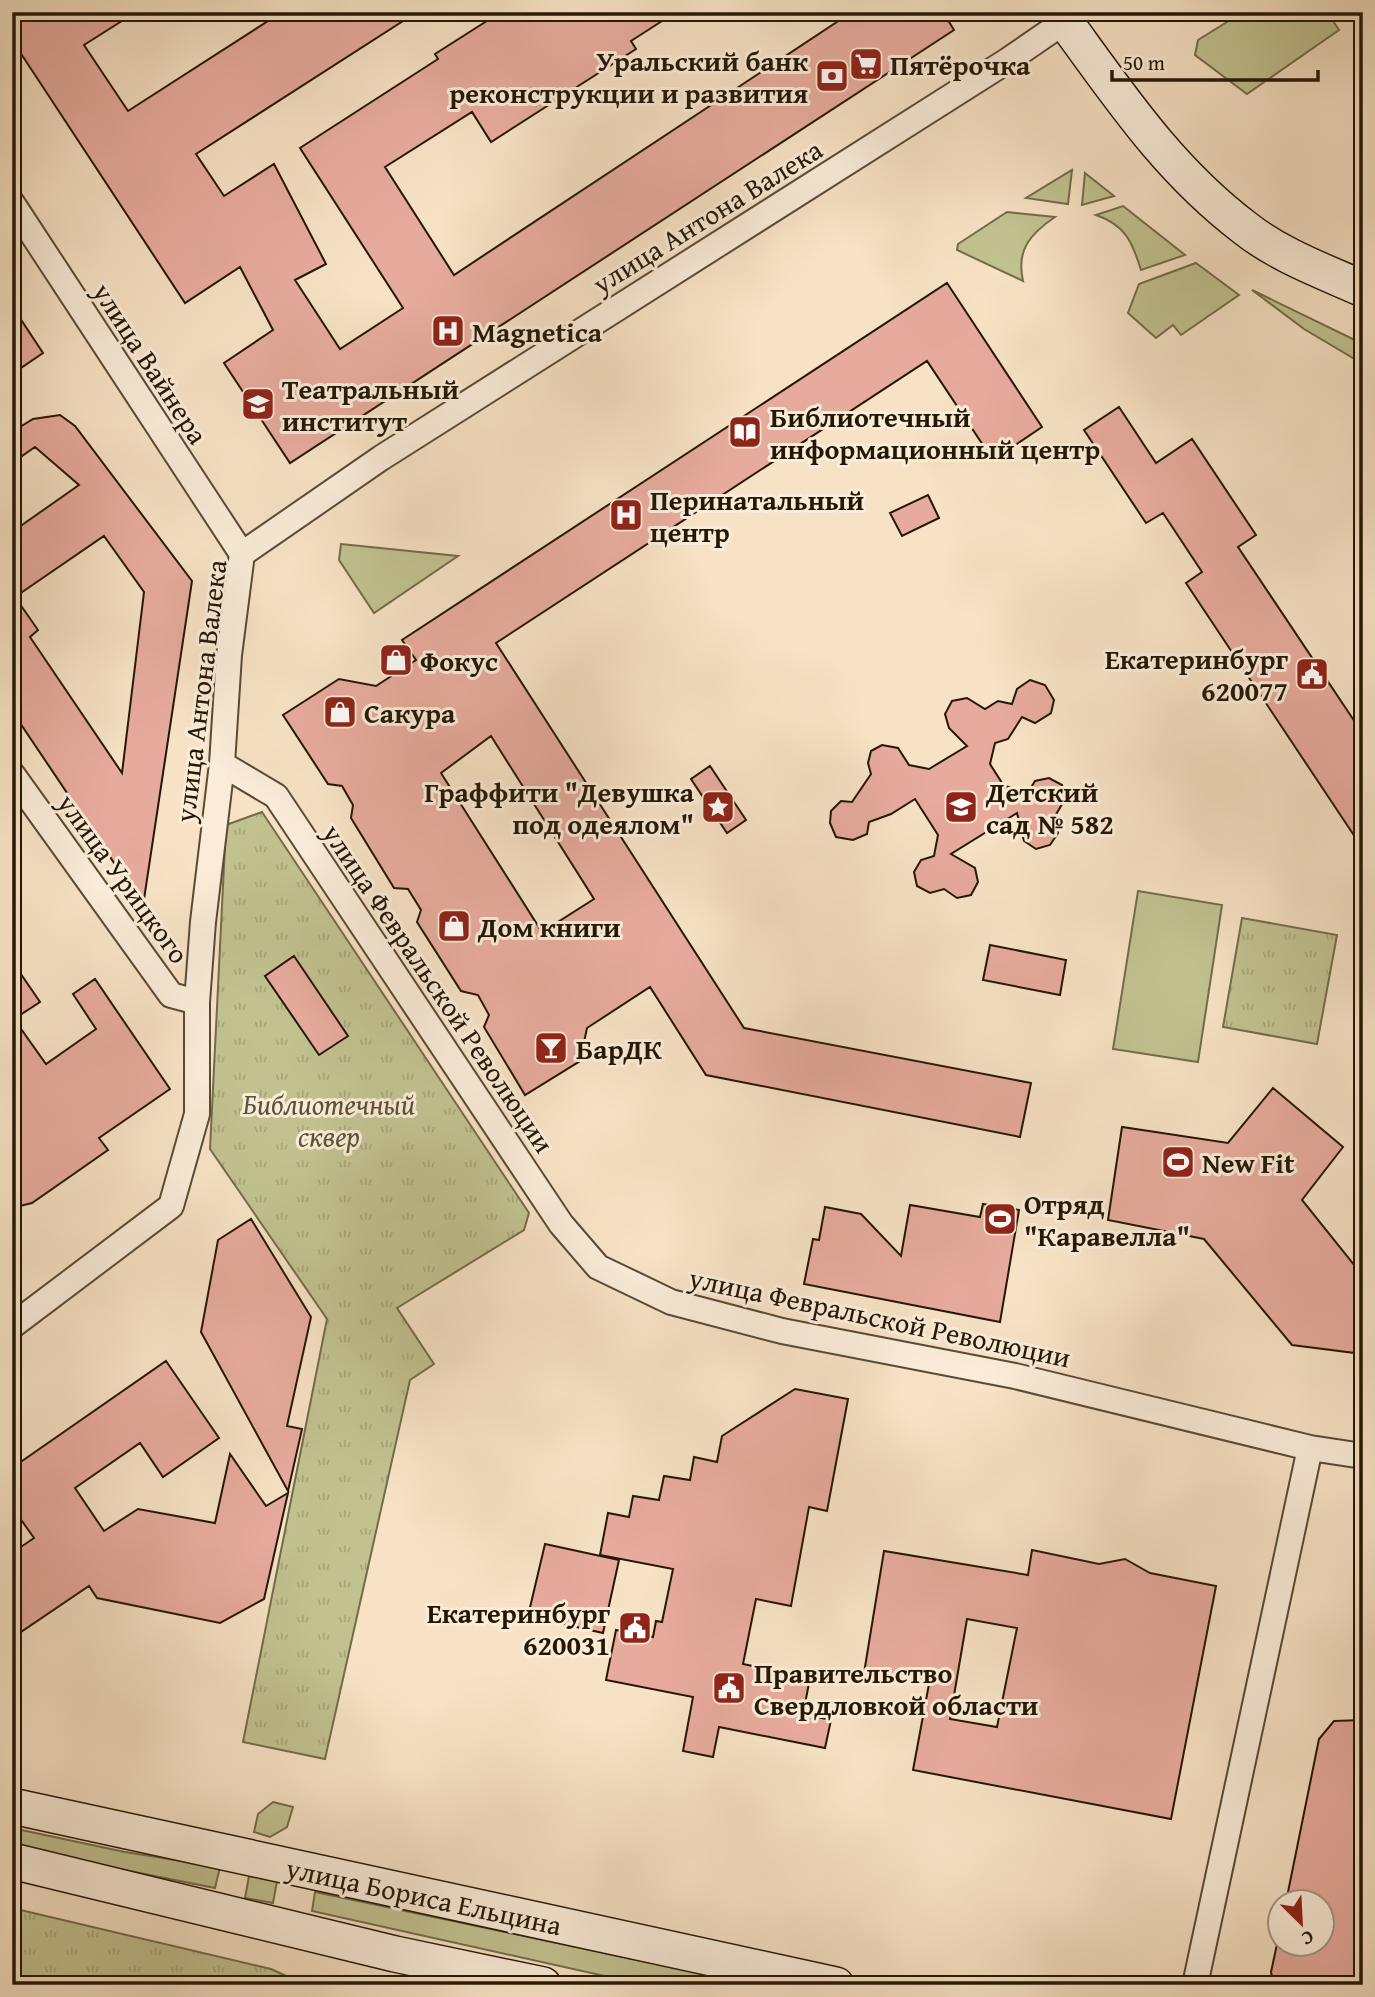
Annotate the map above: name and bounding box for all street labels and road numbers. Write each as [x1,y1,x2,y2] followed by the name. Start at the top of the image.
[583,128,830,304] street label: улица Антона Валека
[83,273,219,452] street label: улица Вайнера
[163,557,237,826] street label: улица Антона Валека
[48,784,200,972] street label: улица Урицкого
[313,814,565,1161] street label: улица Февральской Революции
[685,1256,1075,1377] street label: улица Февральской Революции
[282,1847,566,1945] street label: улица Бориса Ельцина

